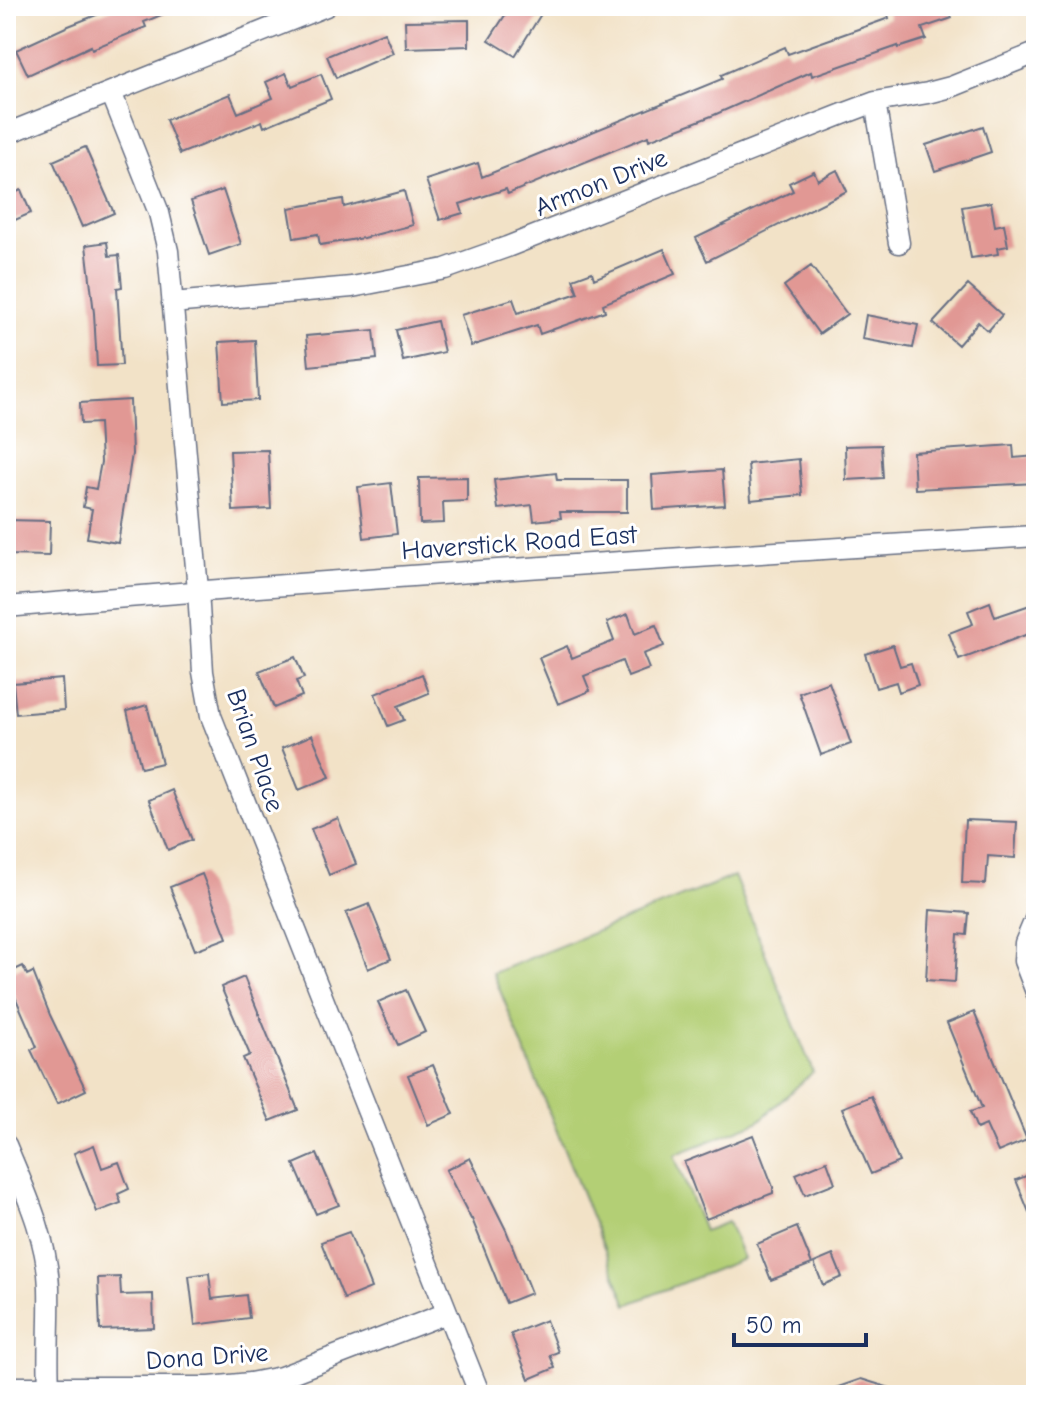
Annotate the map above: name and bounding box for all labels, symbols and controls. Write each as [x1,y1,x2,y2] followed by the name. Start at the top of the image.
[531,143,672,223] street label: Armon Drive
[400,520,639,566] street label: Haverstick Road East
[220,685,290,816] street label: Brian Place
[734,1297,866,1347] scale bar
[746,1311,802,1339] text: 50 m
[145,1338,269,1376] street label: Dona Drive

